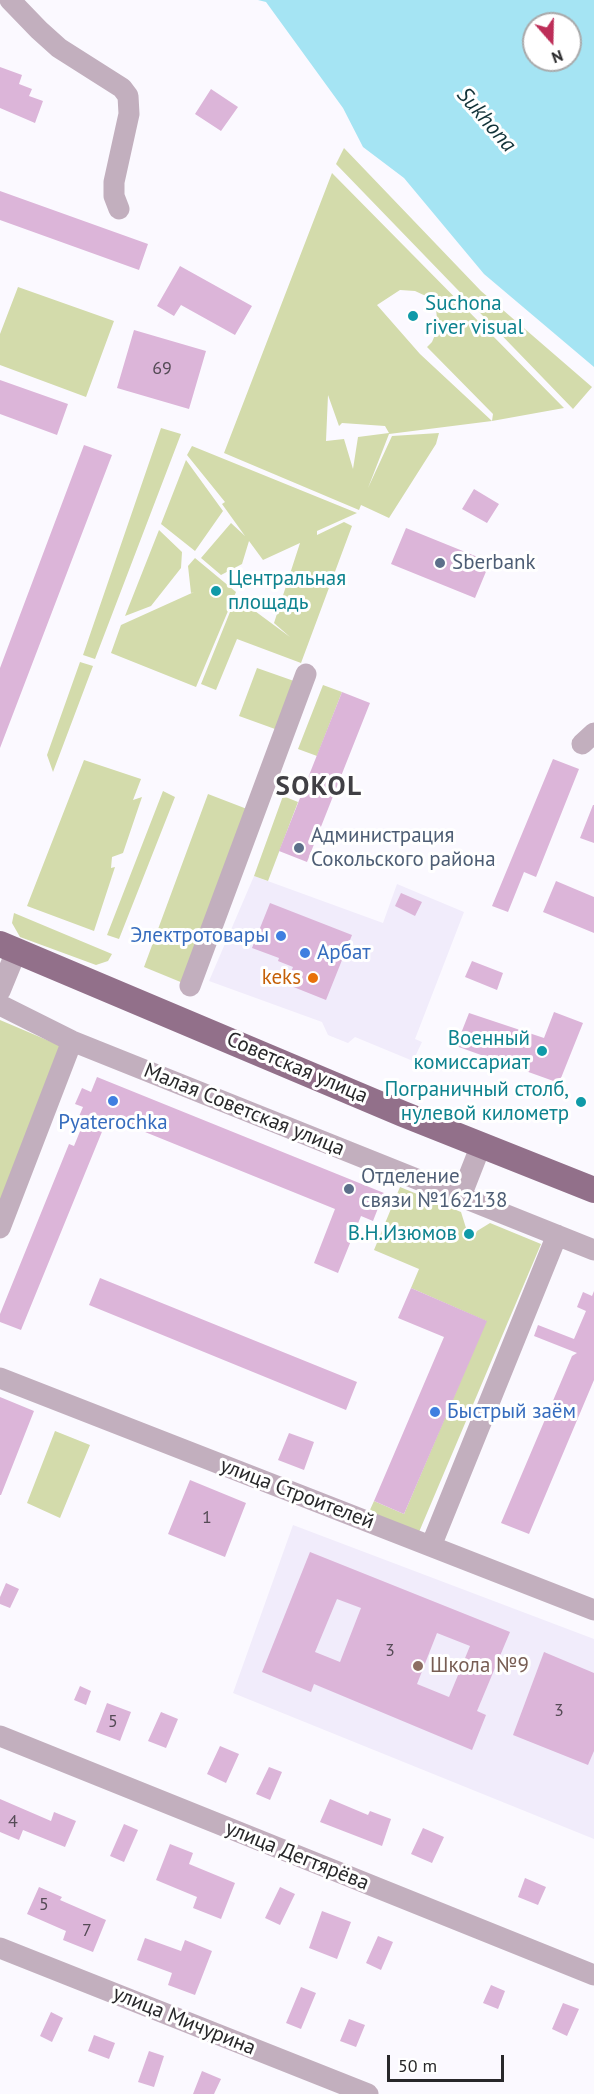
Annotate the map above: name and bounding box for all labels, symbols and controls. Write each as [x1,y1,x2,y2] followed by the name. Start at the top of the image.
[522,12,582,72] north arrow
[549,46,566,68] text: N
[451,82,521,158] water label: Sukhona
[425,291,524,341] place label: Suchona river visual
[406,309,420,323] marker: Suchona river visual
[152,358,172,380] house number: 69
[452,550,536,576] place label: Sberbank
[433,556,447,570] marker: Sberbank
[228,566,346,616] place label: Центральная площадь
[209,584,223,598] marker: Центральная площадь
[275,771,363,803] district label: SOKOL
[311,823,496,873] place label: Администрация Сокольского района
[292,841,306,855] marker: Администрация Сокольского района
[130,923,269,949] place label: Электротовары
[274,929,288,943] marker: Электротовары
[317,940,371,966] place label: Арбат
[298,946,312,960] marker: Арбат
[262,965,301,991] place label: keks
[306,971,320,985] marker: keks
[413,1026,530,1076] place label: Военный комиссариат
[223,1027,371,1109] street label: Советская улица
[535,1044,549,1058] marker: Военный комиссариат
[140,1058,348,1162] street label: Малая Советская улица
[384,1077,569,1127] place label: Пограничный столб, нулевой километр
[106,1094,120,1108] marker: Pyaterochka
[574,1095,588,1109] marker: Пограничный столб, нулевой километр
[58,1110,168,1136] place label: Pyaterochka
[361,1164,507,1214] place label: Отделение связи №162138
[342,1182,356,1196] marker: Отделение связи №162138
[348,1221,457,1247] place label: В.Н.Изюмов
[462,1227,476,1241] marker: В.Н.Изюмов
[447,1399,576,1425] place label: Быстрый заём
[428,1405,442,1419] marker: Быстрый заём
[216,1453,378,1535] street label: улица Строителей
[202,1507,212,1529] house number: 1
[385,1640,395,1662] house number: 3
[430,1653,529,1679] place label: Школа №9
[411,1659,425,1673] marker: Школа №9
[554,1700,564,1722] house number: 3
[108,1711,118,1733] house number: 5
[8,1811,18,1833] house number: 4
[221,1816,373,1896] street label: улица Дегтярёва
[39,1894,49,1916] house number: 5
[82,1920,92,1942] house number: 7
[109,1981,259,2061] street label: улица Мичурина
[390,2043,507,2081] scale bar
[398,2054,437,2077] text: 50 m

